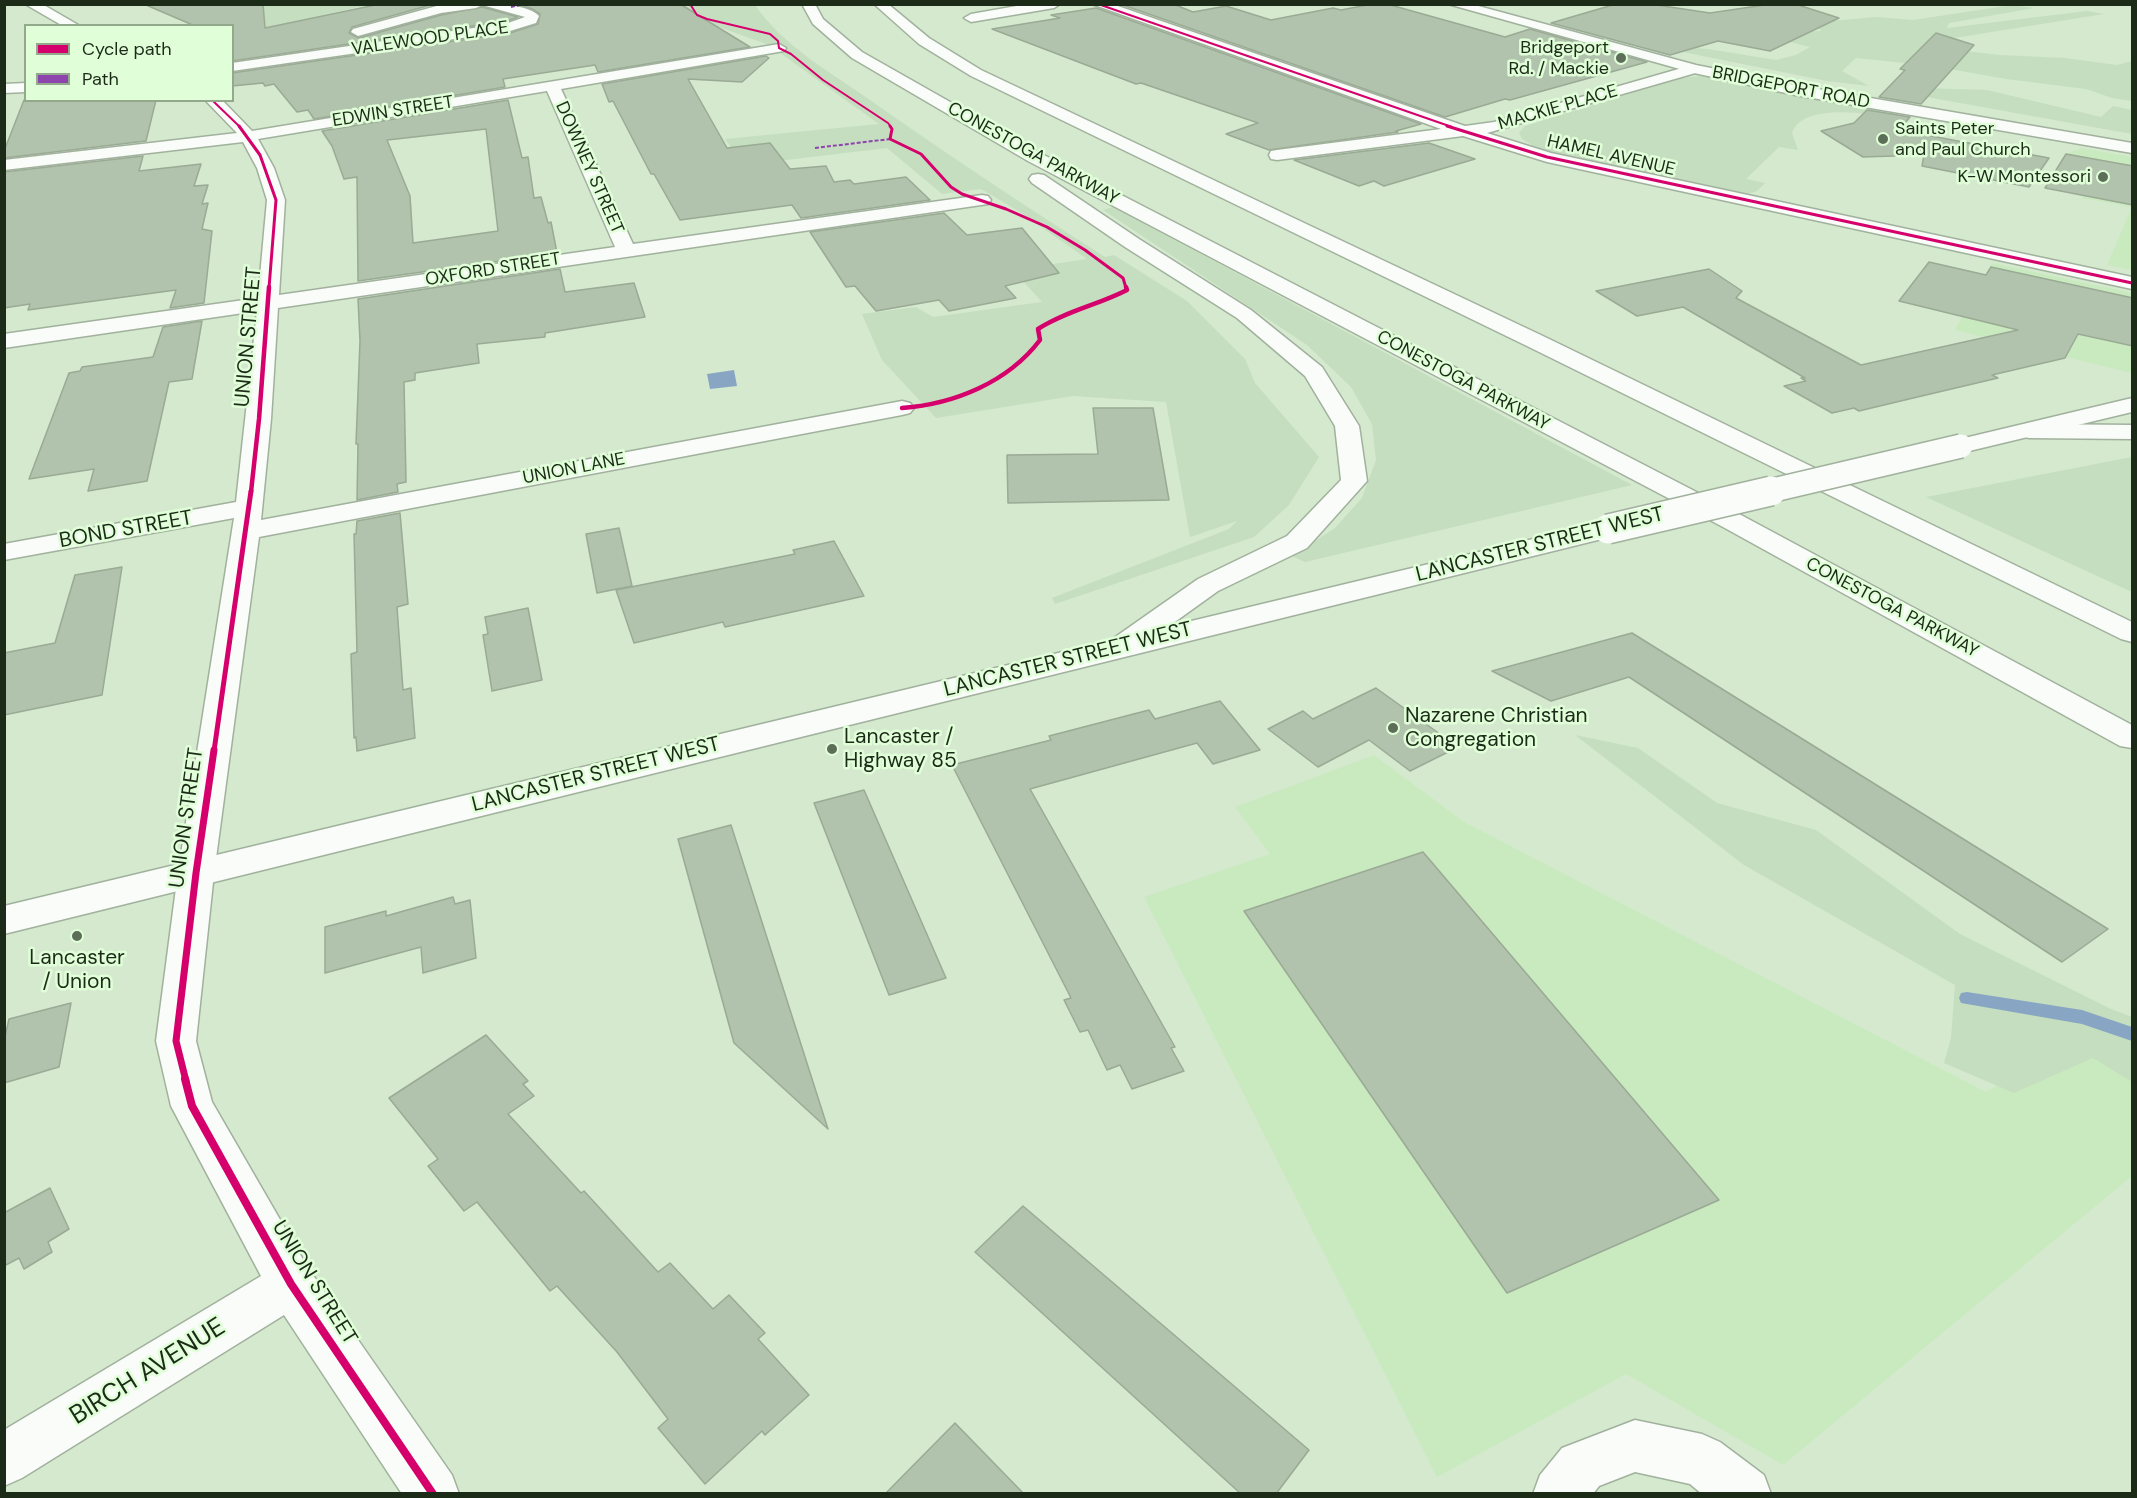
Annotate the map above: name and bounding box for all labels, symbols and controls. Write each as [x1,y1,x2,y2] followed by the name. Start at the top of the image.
[350,17,510,61] street label: VALEWOOD PLACE
[24,24,234,102] legend
[82,37,172,61] text: Cycle path
[1509,37,1609,80] place label: Bridgeport Rd. / Mackie
[1614,51,1628,65] marker: Bridgeport Rd. / Mackie
[1710,62,1872,114] street label: BRIDGEPORT ROAD
[82,67,119,91] text: Path
[1496,81,1620,135] street label: MACKIE PLACE
[331,92,455,132] street label: EDWIN STREET
[944,98,1122,210] street label: CONESTOGA PARKWAY
[550,99,628,237] street label: DOWNEY STREET
[1895,118,2031,160] place label: Saints Peter and Paul Church
[1545,131,1677,181] street label: HAMEL AVENUE
[1876,132,1890,146] marker: Saints Peter and Paul Church
[1957,166,2091,188] place label: K-W Montessori
[2096,170,2110,184] marker: K-W Montessori
[424,249,562,291] street label: OXFORD STREET
[230,266,268,408] street label: UNION STREET
[1373,326,1553,436] street label: CONESTOGA PARKWAY
[521,449,627,489] street label: UNION LANE
[1413,502,1667,588] street label: LANCASTER STREET WEST
[57,506,195,554] street label: BOND STREET
[1802,553,1982,663] street label: CONESTOGA PARKWAY
[941,617,1195,703] street label: LANCASTER STREET WEST
[1405,703,1588,753] place label: Nazarene Christian Congregation
[1386,721,1400,735] marker: Nazarene Christian Congregation
[844,724,957,774] place label: Lancaster / Highway 85
[469,732,723,818] street label: LANCASTER STREET WEST
[825,742,839,756] marker: Lancaster / Highway 85
[165,746,209,890] street label: UNION STREET
[70,929,84,943] marker: Lancaster / Union
[29,945,125,995] place label: Lancaster / Union
[266,1216,362,1350] street label: UNION STREET
[65,1312,231,1432] street label: BIRCH AVENUE

